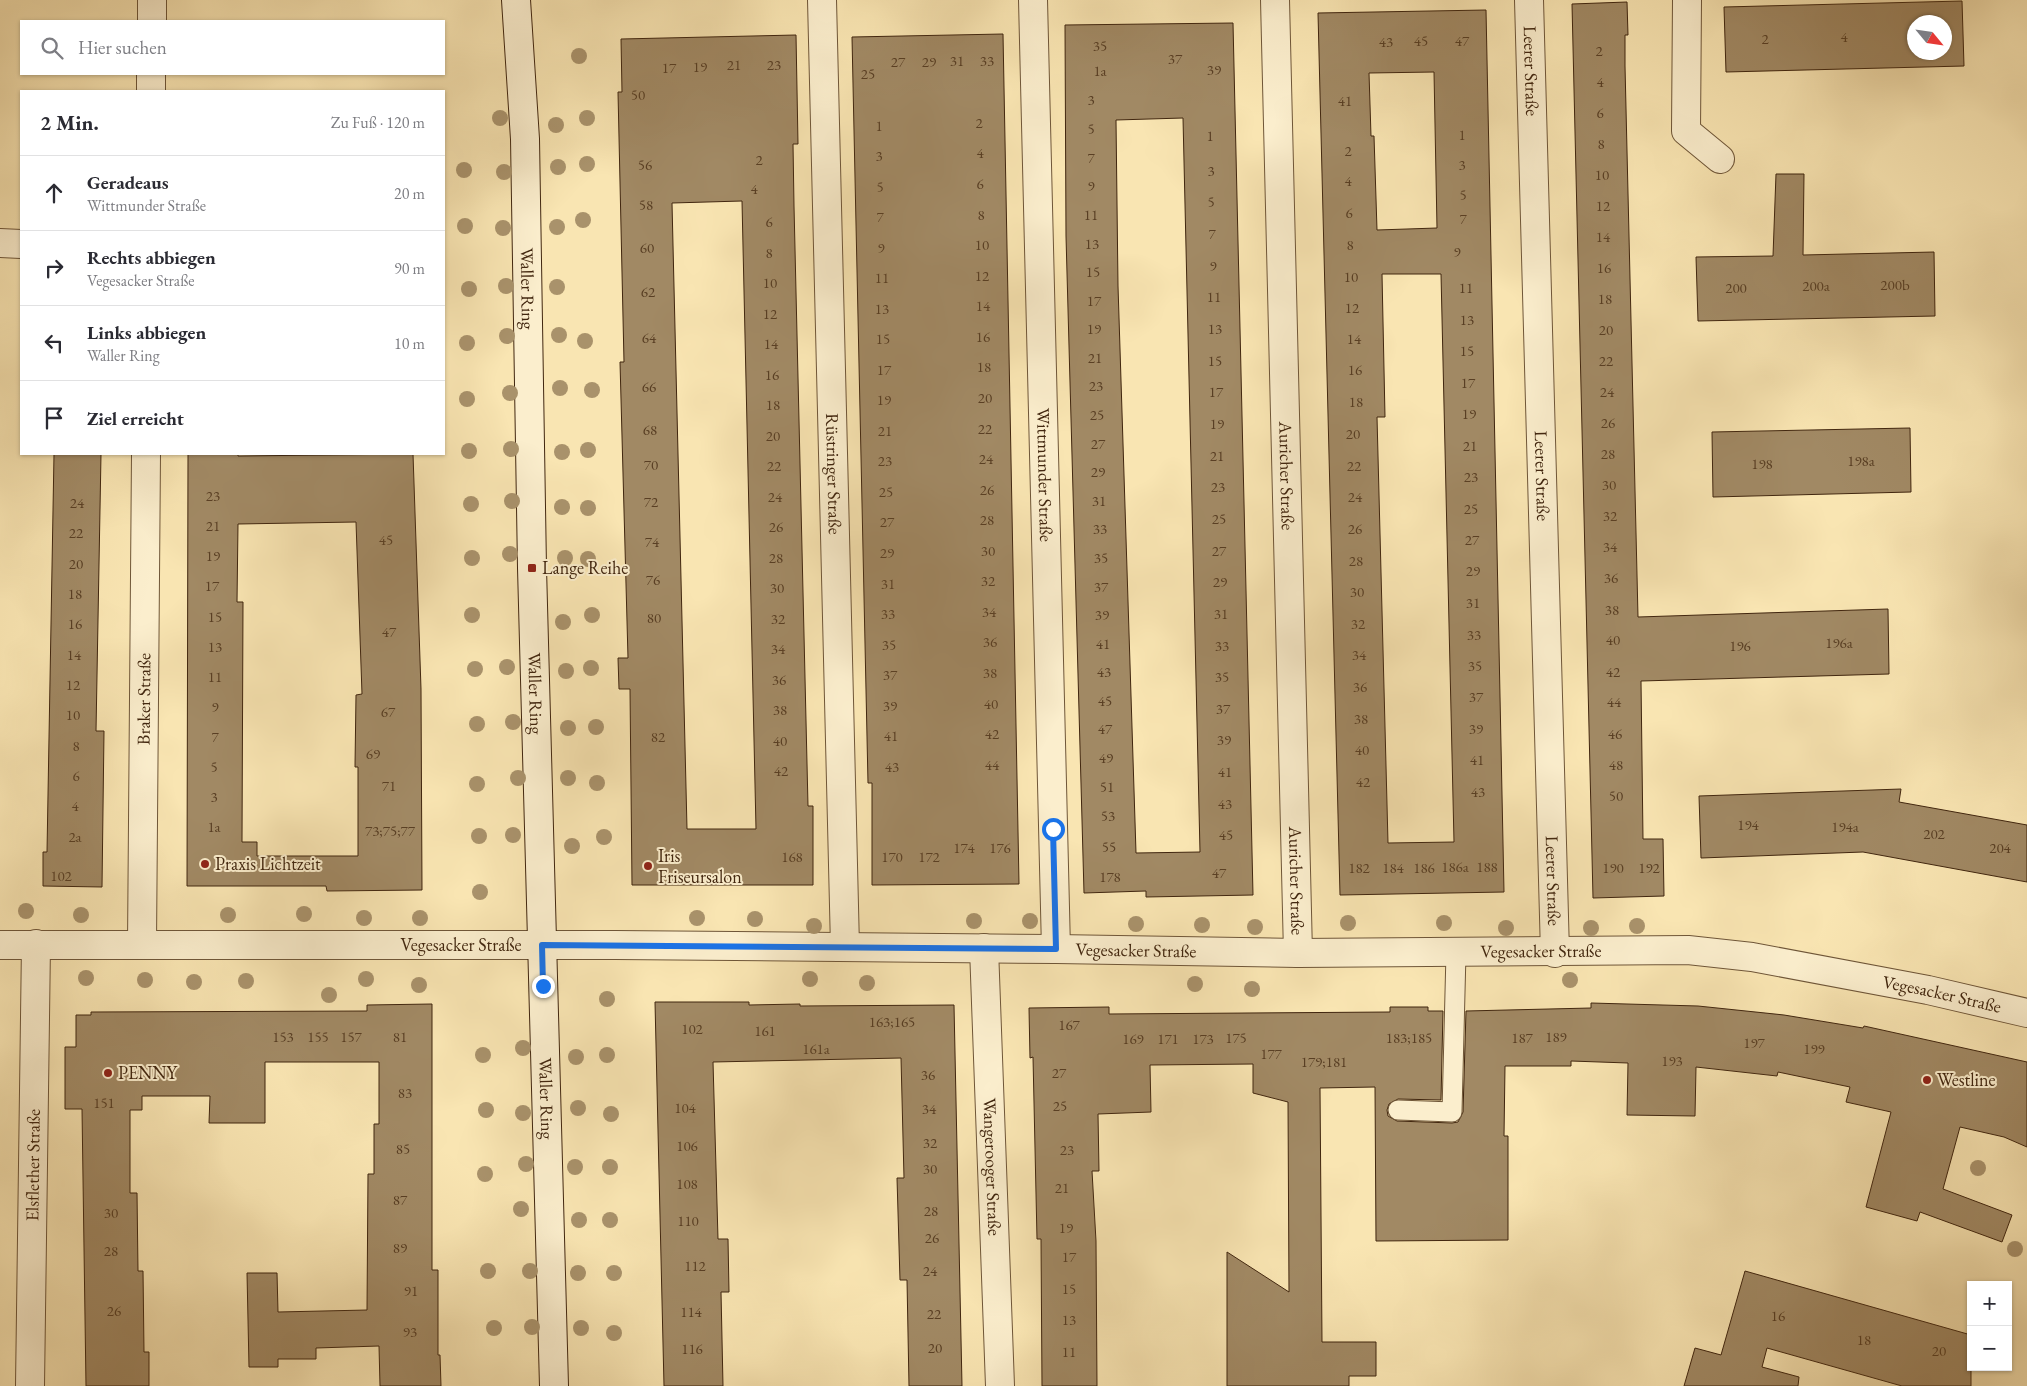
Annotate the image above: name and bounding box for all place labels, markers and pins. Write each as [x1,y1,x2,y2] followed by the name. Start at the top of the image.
[542,556,628,579] place label: Lange Reihe
[526,562,538,574] marker: Lange Reihe
[658,844,742,888] place label: Iris Friseursalon
[215,852,321,875] place label: Praxis Lichtzeit
[199,858,211,870] marker: Praxis Lichtzeit
[642,860,654,872] marker: Iris Friseursalon
[118,1061,179,1084] place label: PENNY
[102,1067,114,1079] marker: PENNY
[1937,1068,1995,1091] place label: Westline
[1921,1074,1933,1086] marker: Westline

